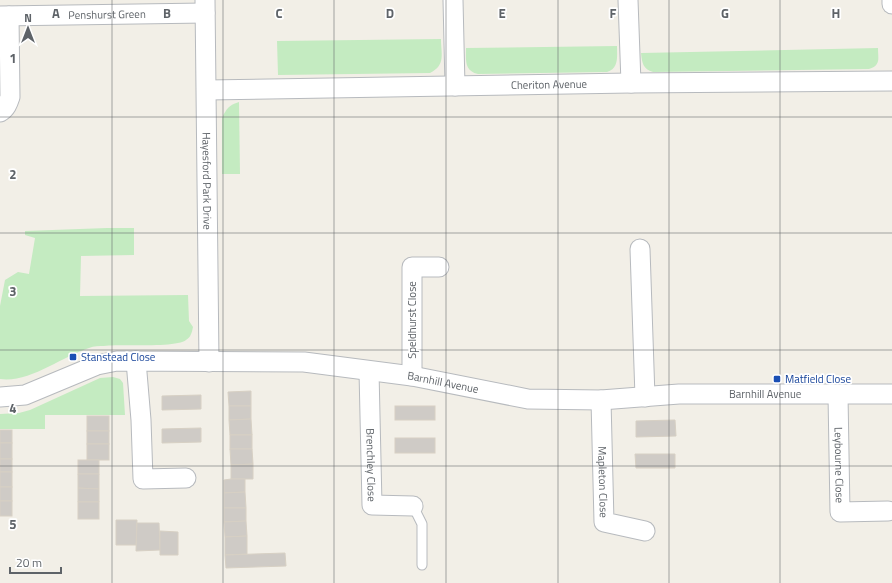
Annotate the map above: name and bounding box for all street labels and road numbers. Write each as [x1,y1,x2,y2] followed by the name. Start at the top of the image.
[68,6,146,23] street label: Penshurst Green
[511,76,588,93] street label: Cheriton Avenue
[198,132,216,230] street label: Hayesford Park Drive
[404,281,420,359] street label: Speldhurst Close
[406,367,480,397] street label: Barnhill Avenue
[729,386,802,402] street label: Barnhill Avenue
[831,427,848,504] street label: Leybourne Close
[362,428,380,502] street label: Brenchley Close
[594,446,612,518] street label: Mapleton Close

